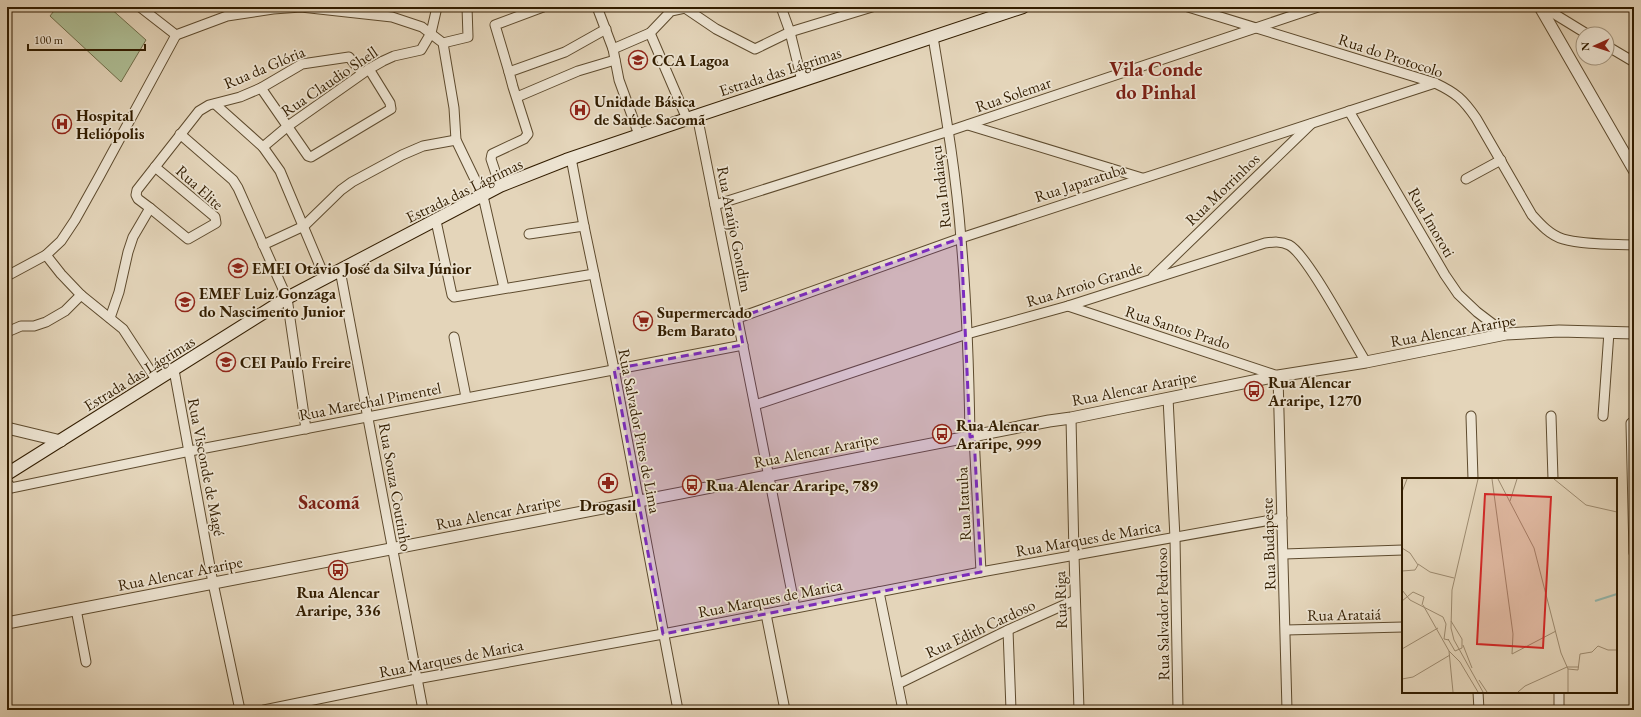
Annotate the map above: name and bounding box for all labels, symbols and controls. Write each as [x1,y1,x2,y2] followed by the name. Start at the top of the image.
[28,26,145,52] scale bar
[1575,26,1615,66] north arrow
[1336,29,1446,82] street label: Rua do Protocolo
[34,32,64,48] text: 100 m
[220,41,309,94] street label: Rua da Glória
[277,41,382,121] street label: Rua Claudio Shell
[716,42,844,101] street label: Estrada das Lágrimas
[1578,42,1592,51] text: N
[627,49,649,71] school or university icon: CCA Lagoa
[652,50,730,71] place label: CCA Lagoa
[1109,56,1203,105] district label: Vila Conde do Pinhal
[972,72,1054,117] street label: Rua Solemar
[594,91,706,130] place label: Unidade Básica de Saúde Sacomã
[569,99,591,121] hospital icon: Unidade Básica de Saúde Sacomã
[76,105,145,144] place label: Hospital Heliópolis
[51,113,73,135] hospital icon: Hospital Heliópolis
[925,144,956,229] street label: Rua Indaiaçu
[1181,149,1264,230] street label: Rua Morrinhos
[402,153,526,228] street label: Estrada das Lágrimas
[1032,158,1129,207] street label: Rua Japaratuba
[171,160,228,214] street label: Rua Elite
[712,164,757,294] street label: Rua Araújo Gondim
[1403,183,1460,261] street label: Rua Imoroti
[227,257,249,279] school or university icon: EMEI Otávio José da Silva Júnior
[1024,257,1145,312] street label: Rua Arroio Grande
[252,258,472,279] place label: EMEI Otávio José da Silva Júnior
[199,283,346,322] place label: EMEF Luiz Gonzaga do Nascimento Junior
[174,291,196,313] school or university icon: EMEF Luiz Gonzaga do Nascimento Junior
[1122,301,1233,354] street label: Rua Santos Prado
[657,302,752,341] place label: Supermercado Bem Barato
[1389,309,1517,352] street label: Rua Alencar Araripe
[632,310,654,332] supermarket icon: Supermercado Bem Barato
[80,331,199,416] street label: Estrada das Lágrimas
[613,347,666,516] street label: Rua Salvador Pires de Lima
[215,351,237,373] school or university icon: CEI Paulo Freire
[240,352,351,373] place label: CEI Paulo Freire
[1070,366,1198,411] street label: Rua Alencar Araripe
[1267,372,1362,411] place label: Rua Alencar Araripe, 1270
[297,377,443,426] street label: Rua Marechal Pimentel
[1243,380,1265,402] bus stop icon: Rua Alencar Araripe, 1270
[183,396,230,538] street label: Rua Visconde de Magé
[955,415,1042,454] place label: Rua Alencar Araripe, 999
[374,421,417,553] street label: Rua Souza Coutinho
[931,423,953,445] bus stop icon: Rua Alencar Araripe, 999
[752,428,880,473] street label: Rua Alencar Araripe
[951,466,976,541] street label: Rua Itatuba
[597,472,619,494] pharmacy icon: Drogasil
[681,474,703,496] bus stop icon: Rua Alencar Araripe, 789
[706,475,878,496] place label: Rua Alencar Araripe, 789
[1402,478,1617,693] inset map
[298,489,360,515] district label: Sacomã
[434,490,562,535] street label: Rua Alencar Araripe
[580,495,637,516] place label: Drogasil
[1256,497,1281,591] street label: Rua Budapeste
[1014,515,1163,562] street label: Rua Marques de Marica
[1151,547,1174,681] street label: Rua Salvador Pedroso
[116,551,244,596] street label: Rua Alencar Araripe
[327,559,349,581] bus stop icon: Rua Alencar Araripe, 336
[1049,570,1072,629] street label: Rua Riga
[696,574,845,623] street label: Rua Marques de Marica
[294,582,381,621] place label: Rua Alencar Araripe, 336
[922,594,1039,663] street label: Rua Edith Cardoso
[1307,603,1382,626] street label: Rua Arataiá
[377,634,526,683] street label: Rua Marques de Marica

